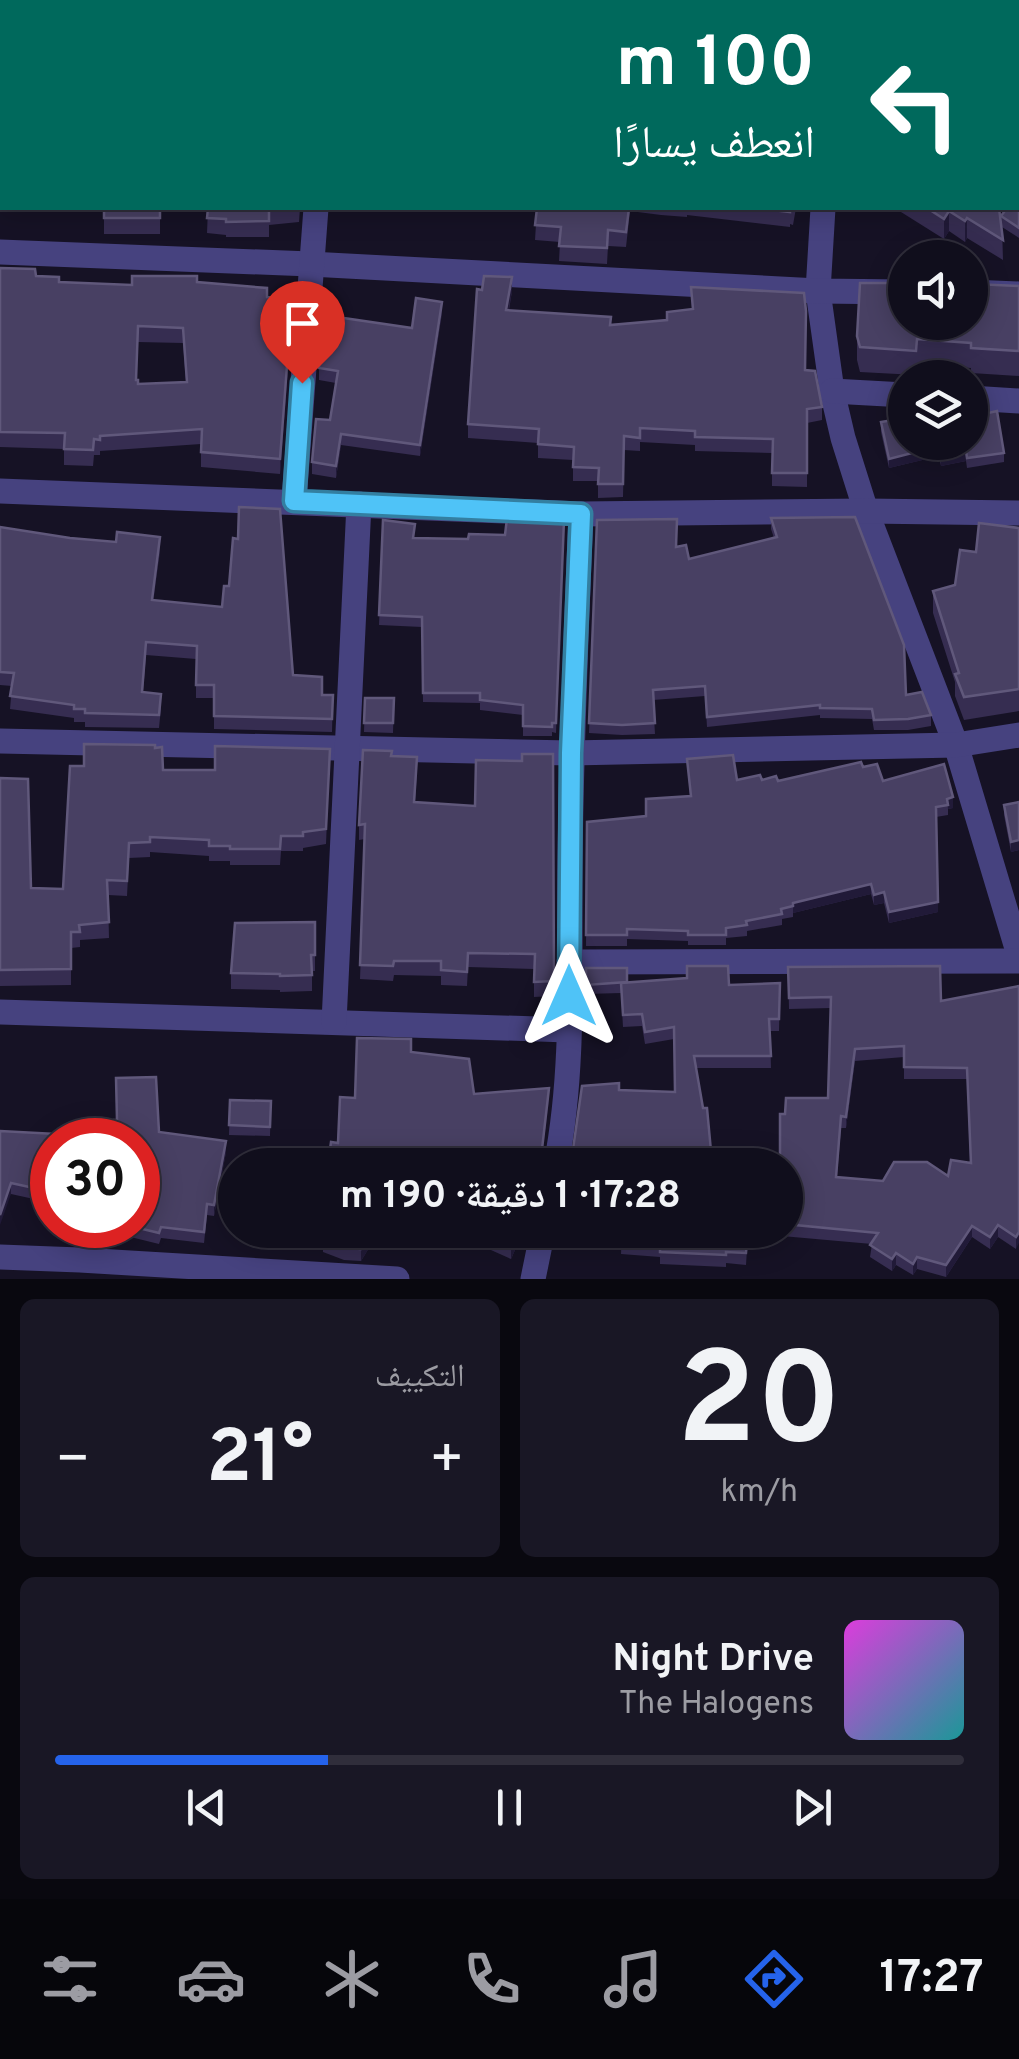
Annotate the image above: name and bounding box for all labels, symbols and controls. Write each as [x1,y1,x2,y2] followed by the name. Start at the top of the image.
[616,22,815,111] text: 100 m
[850,40,980,170] icon: left
[613,117,815,174] text: انعطف يسارًا
[888,240,988,460] map controls
[888,240,988,340] button: sound
[260,281,345,384] pin
[275,296,330,351] icon: arrive
[888,360,988,460] button: layers
[517,944,621,1048] position arrow
[30,1118,160,1248] speed limit sign: 30
[340,1173,681,1222] text: 17:28 · 1 دقيقة · 190 m
[677,1325,842,1490] text: 20
[375,1358,465,1398] text: التكييف
[206,1414,313,1509] text: 21°
[55,1427,90,1497] text: −
[429,1427,465,1497] text: +
[720,1473,798,1513] text: km/h
[612,1636,814,1685] text: Night Drive
[619,1685,814,1725] text: The Halogens
[179,1780,234,1835] icon: previous
[482,1780,537,1835] icon: pause
[785,1780,840,1835] icon: next
[35,1944,105,2014] icon: filters
[176,1944,246,2014] icon: car
[317,1944,387,2014] icon: climate
[457,1944,527,2014] icon: phone
[598,1944,668,2014] icon: music
[739,1944,809,2014] icon: directions
[879,1951,984,2008] text: 17:27

